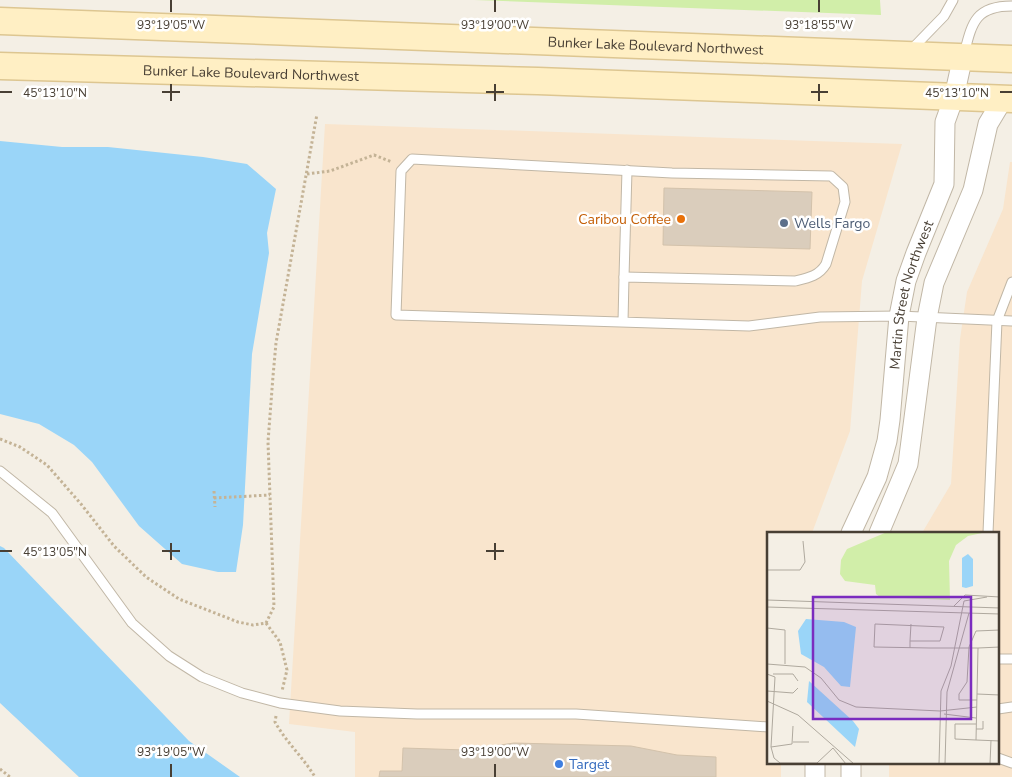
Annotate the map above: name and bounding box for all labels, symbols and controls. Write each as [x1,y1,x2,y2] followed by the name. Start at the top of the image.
[137,17,205,33] text: 93°19'05"W
[461,17,529,33] text: 93°19'00"W
[785,17,853,33] text: 93°18'55"W
[547,32,764,59] street label: Bunker Lake Boulevard Northwest
[143,60,359,86] street label: Bunker Lake Boulevard Northwest
[23,85,87,101] text: 45°13'10"N
[925,85,989,101] text: 45°13'10"N
[578,210,671,229] place label: Caribou Coffee
[675,213,687,225] marker: Caribou Coffee
[794,214,871,233] place label: Wells Fargo
[778,217,790,229] marker: Wells Fargo
[885,217,938,370] street label: Martin Street Northwest
[767,532,1000,764] inset map
[23,544,87,560] text: 45°13'05"N
[137,744,205,760] text: 93°19'05"W
[461,744,529,760] text: 93°19'00"W
[569,755,609,774] place label: Target
[553,758,565,770] marker: Target

